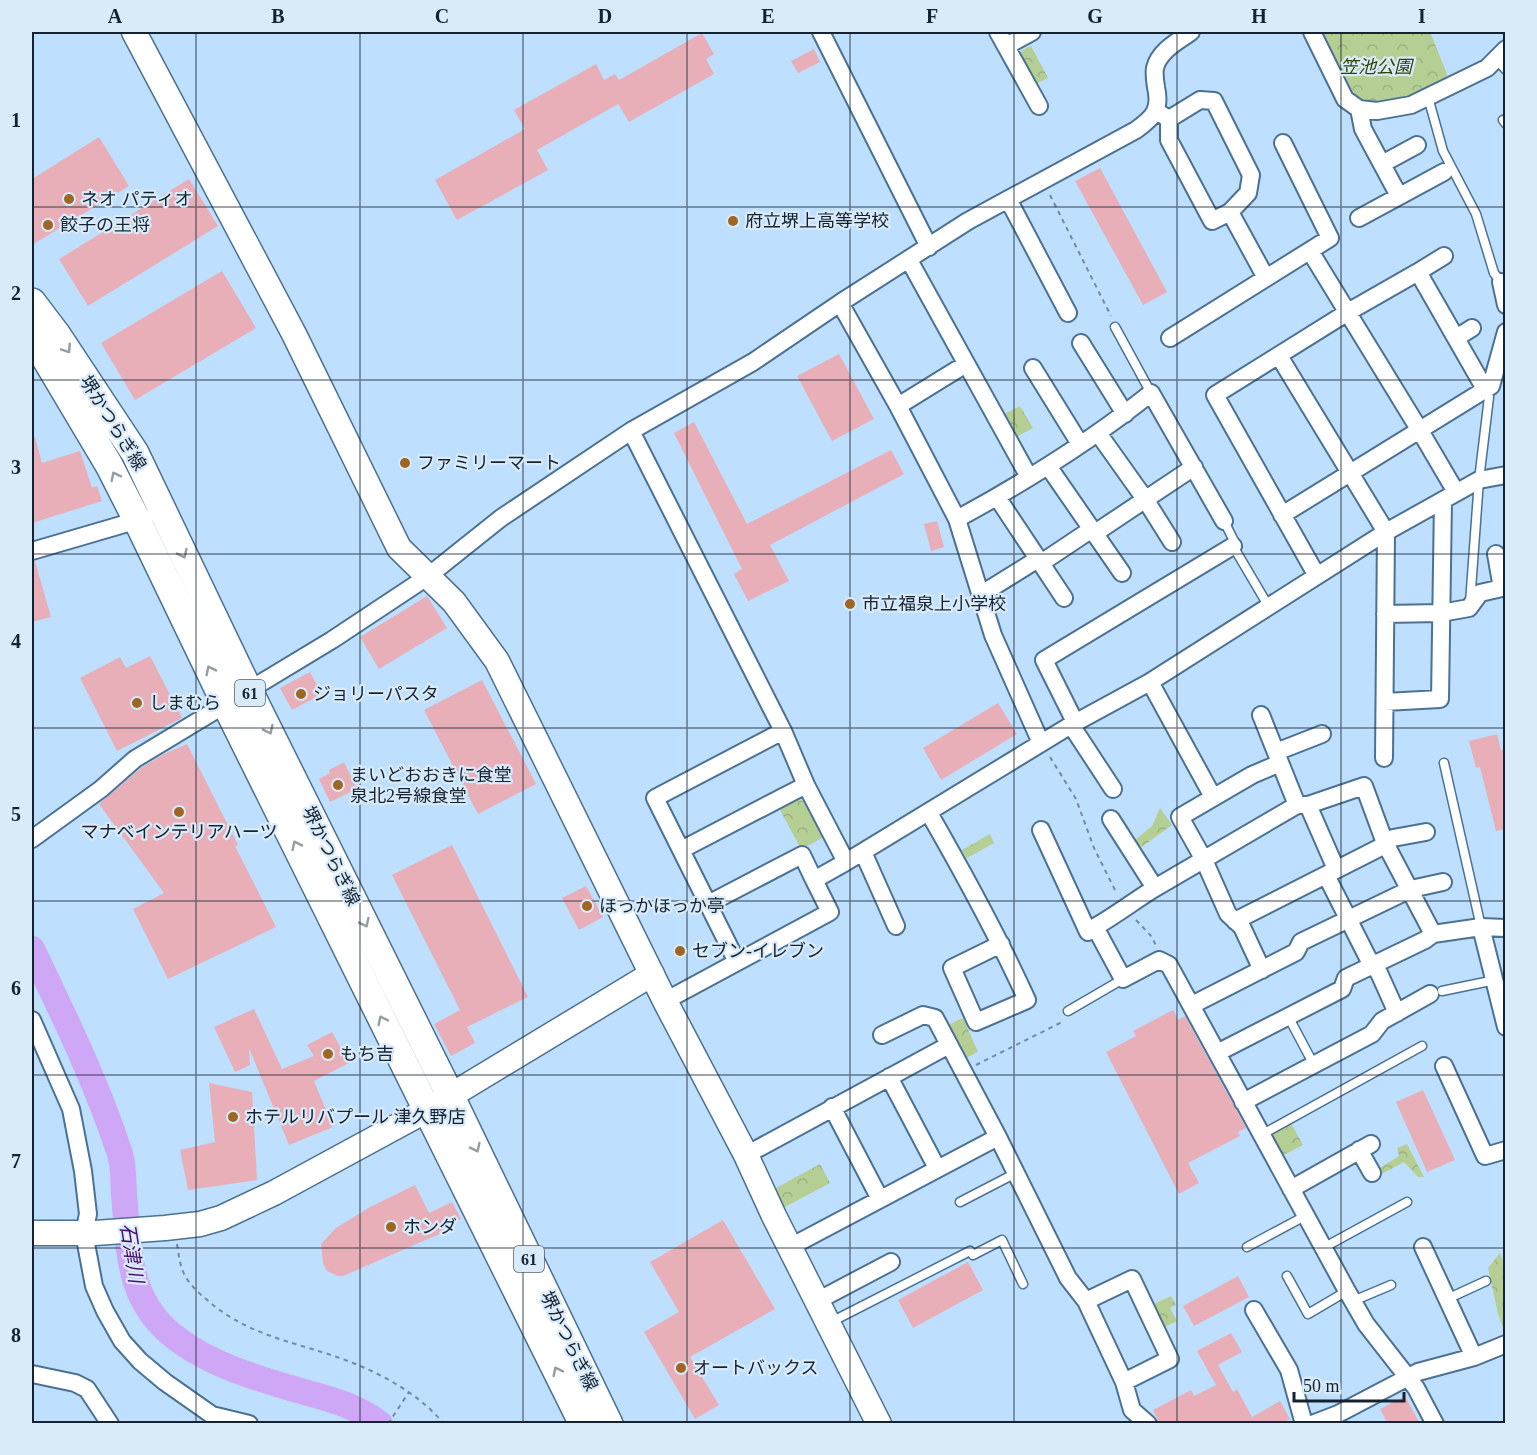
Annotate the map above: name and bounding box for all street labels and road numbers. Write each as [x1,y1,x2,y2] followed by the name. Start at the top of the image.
[76,372,150,474] street label: 堺かつらぎ線
[235,680,265,706] road number: 61
[298,803,364,909] street label: 堺かつらぎ線
[514,1246,544,1272] road number: 61
[536,1288,602,1394] street label: 堺かつらぎ線

